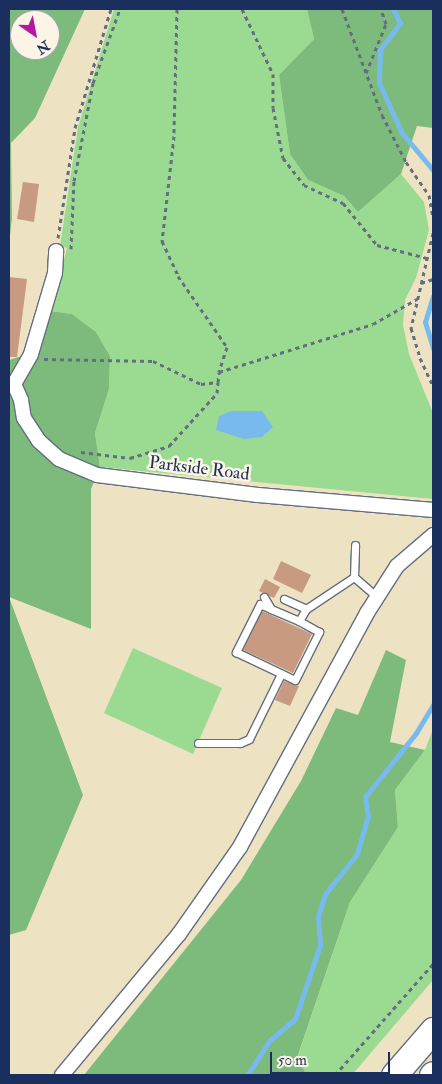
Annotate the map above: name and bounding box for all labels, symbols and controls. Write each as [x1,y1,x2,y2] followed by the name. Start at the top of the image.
[10,10,60,60] north arrow
[33,37,53,58] text: N
[147,452,251,486] street label: Parkside Road
[272,1042,392,1074] scale bar
[278,1051,307,1070] text: 50 m

